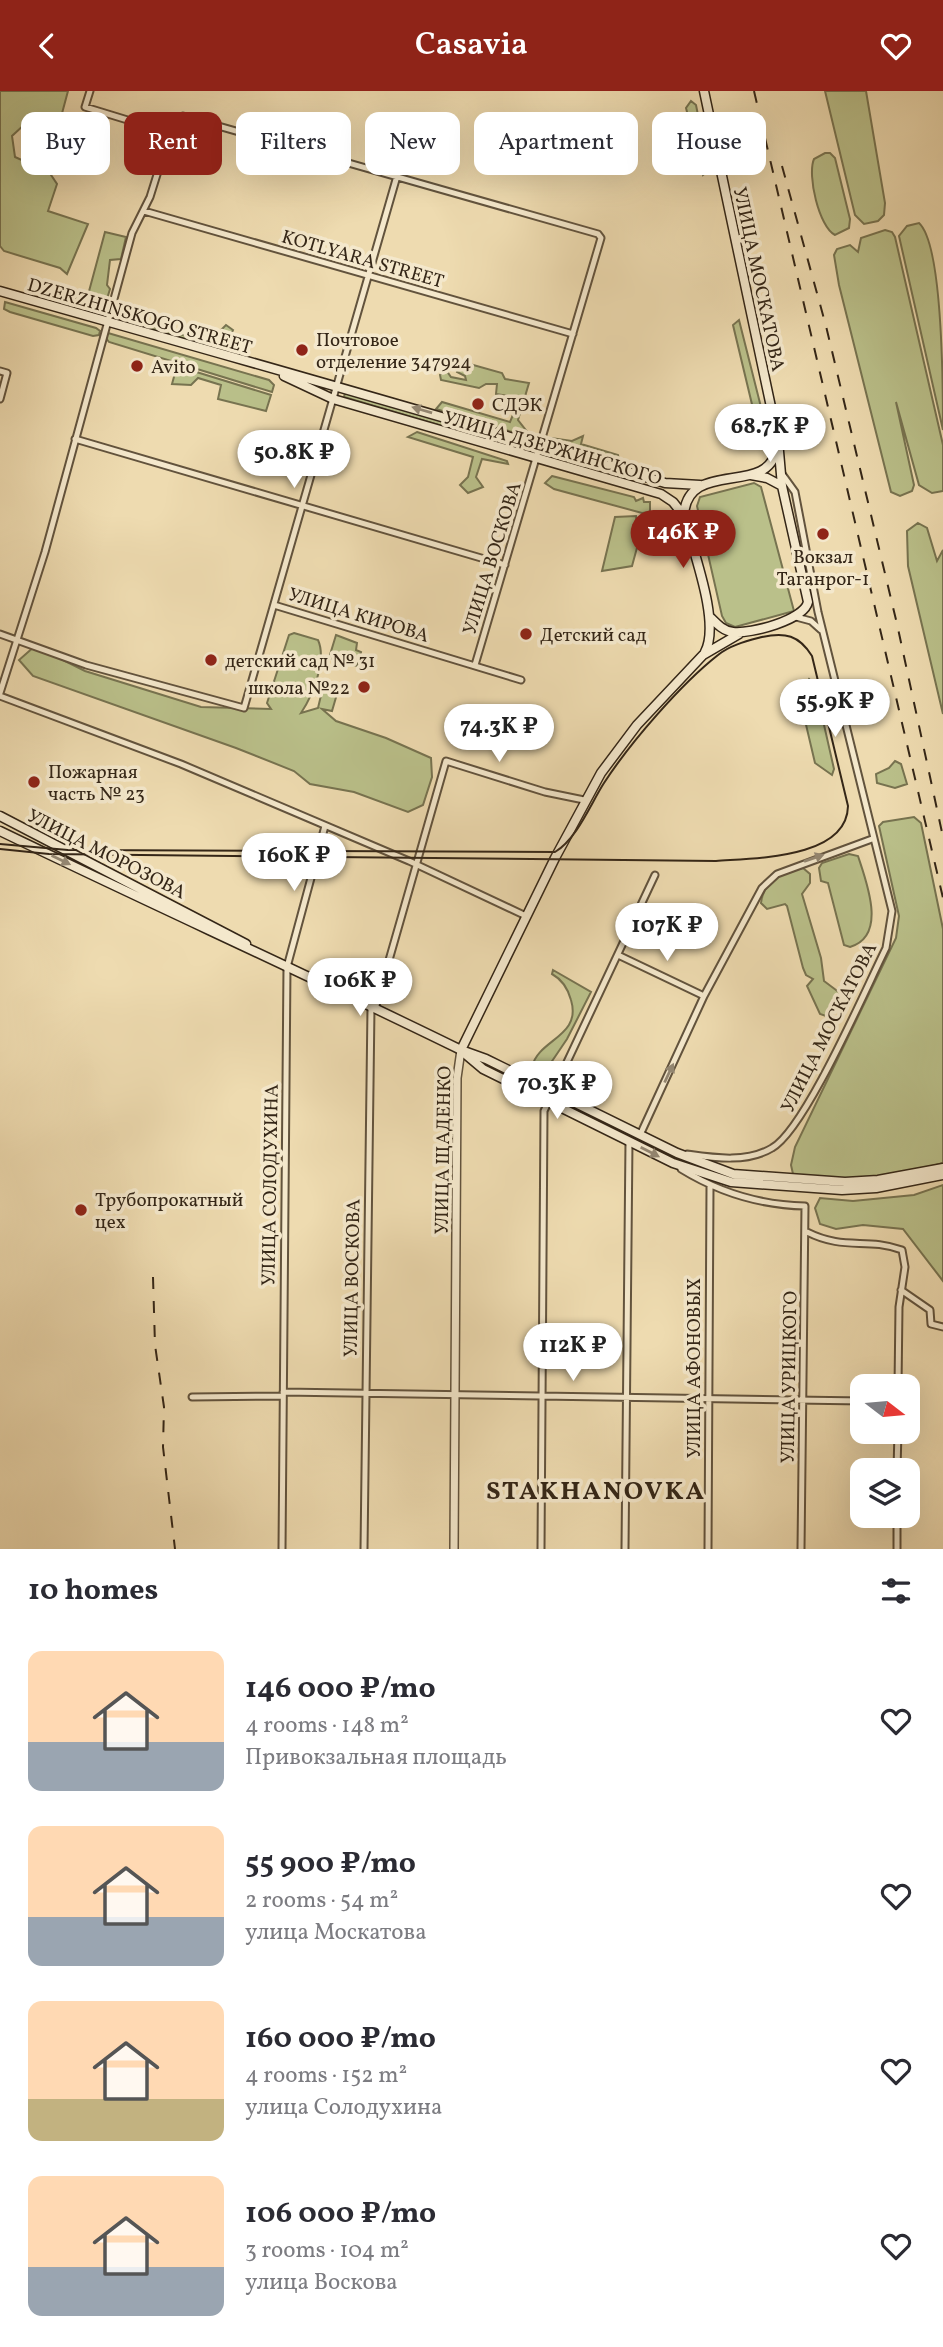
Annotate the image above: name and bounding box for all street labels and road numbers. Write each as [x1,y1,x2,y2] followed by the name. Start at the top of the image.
[726,185,790,374] street label: УЛИЦА МОСКАТОВА
[278,224,447,296] street label: KOTLYARA STREET
[24,272,255,361] street label: DZERZHINSKOGO STREET
[440,405,665,493] street label: УЛИЦА ДЗЕРЖИНСКОГО
[457,479,529,638] street label: УЛИЦА ВОСКОВА
[285,582,432,650] street label: УЛИЦА КИРОВА
[22,803,190,906] street label: УЛИЦА МОРОЗОВА
[776,938,884,1118] street label: УЛИЦА МОСКАТОВА
[430,1065,458,1235] street label: УЛИЦА ЩАДЕНКО
[256,1084,286,1286] street label: УЛИЦА СОЛОДУХИНА
[339,1199,367,1357] street label: УЛИЦА ВОСКОВА
[682,1278,708,1458] street label: УЛИЦА АФОНОВЫХ
[775,1290,805,1464] street label: УЛИЦА УРИЦКОГО

